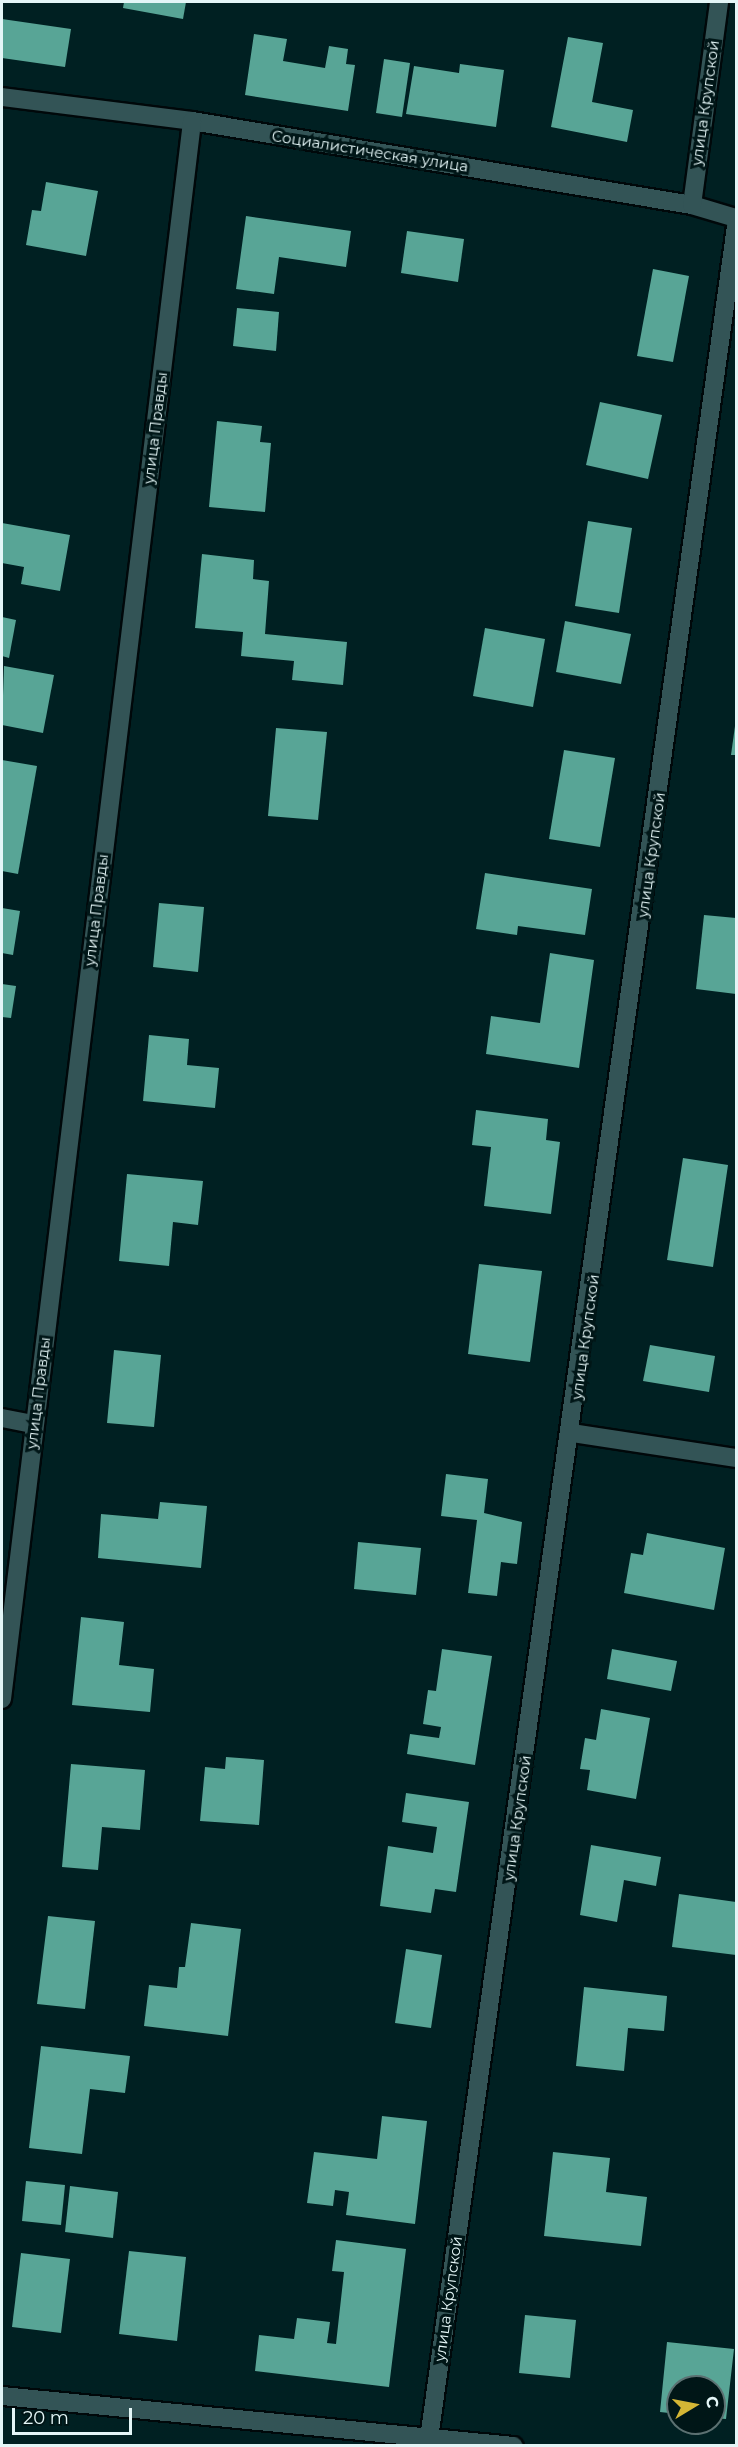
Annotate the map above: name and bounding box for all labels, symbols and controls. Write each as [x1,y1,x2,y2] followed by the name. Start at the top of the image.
[687,39,723,167] street label: улица Крупской
[270,127,470,175] street label: Социалистическая улица
[139,371,171,485] street label: улица Правды
[633,791,669,919] street label: улица Крупской
[80,853,112,967] street label: улица Правды
[567,1273,603,1401] street label: улица Крупской
[22,1336,54,1450] street label: улица Правды
[499,1754,535,1882] street label: улица Крупской
[430,2235,466,2363] street label: улица Крупской
[666,2375,726,2435] north arrow
[702,2395,723,2410] text: С
[15,2396,135,2434] scale bar
[23,2407,69,2429] text: 20 m

